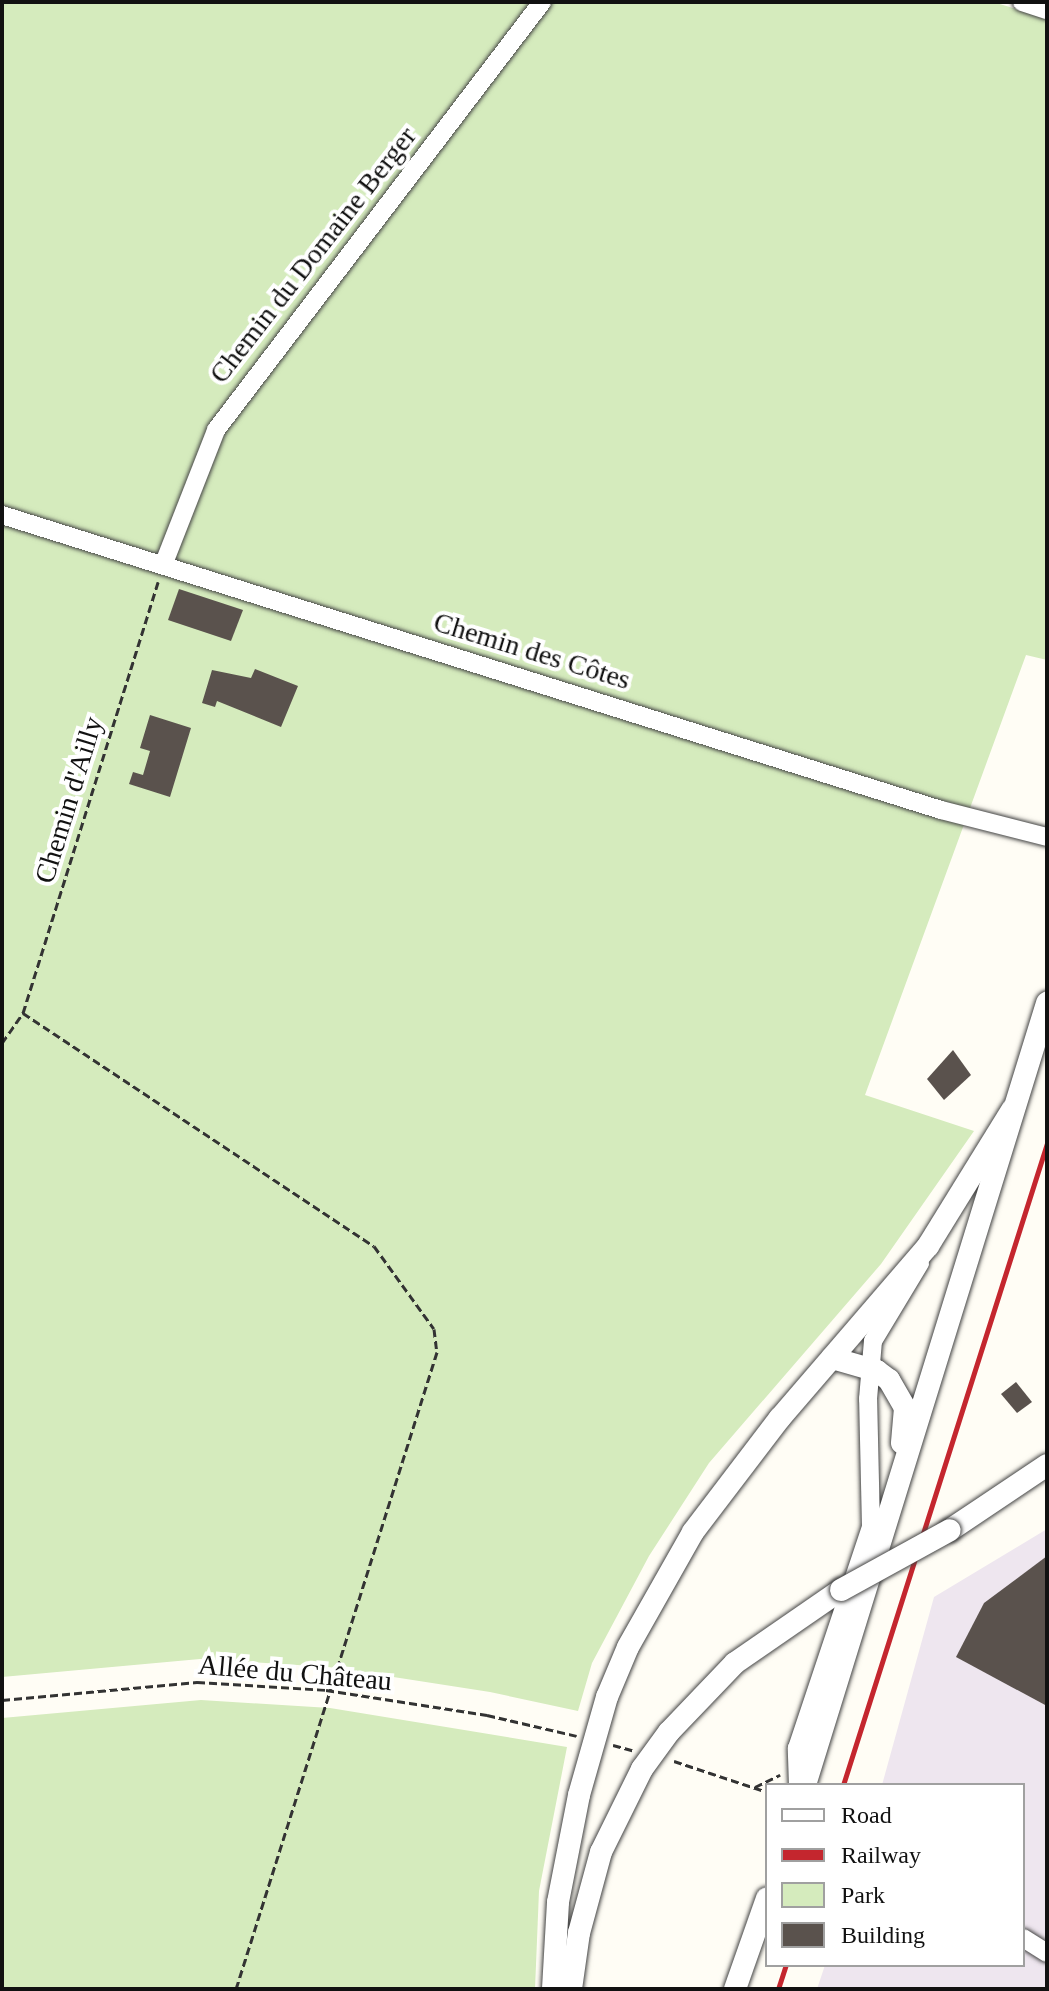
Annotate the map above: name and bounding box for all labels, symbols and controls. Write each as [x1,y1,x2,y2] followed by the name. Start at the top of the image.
[202,120,424,390] street label: Chemin du Domaine Berger
[430,605,634,697] street label: Chemin des Côtes
[28,713,110,887] street label: Chemin d'Ailly
[197,1648,393,1698] street label: Allée du Château
[765,1783,1025,1967] legend
[841,1802,892,1828] text: Road
[841,1842,921,1868] text: Railway
[841,1882,885,1908] text: Park
[841,1922,925,1948] text: Building

